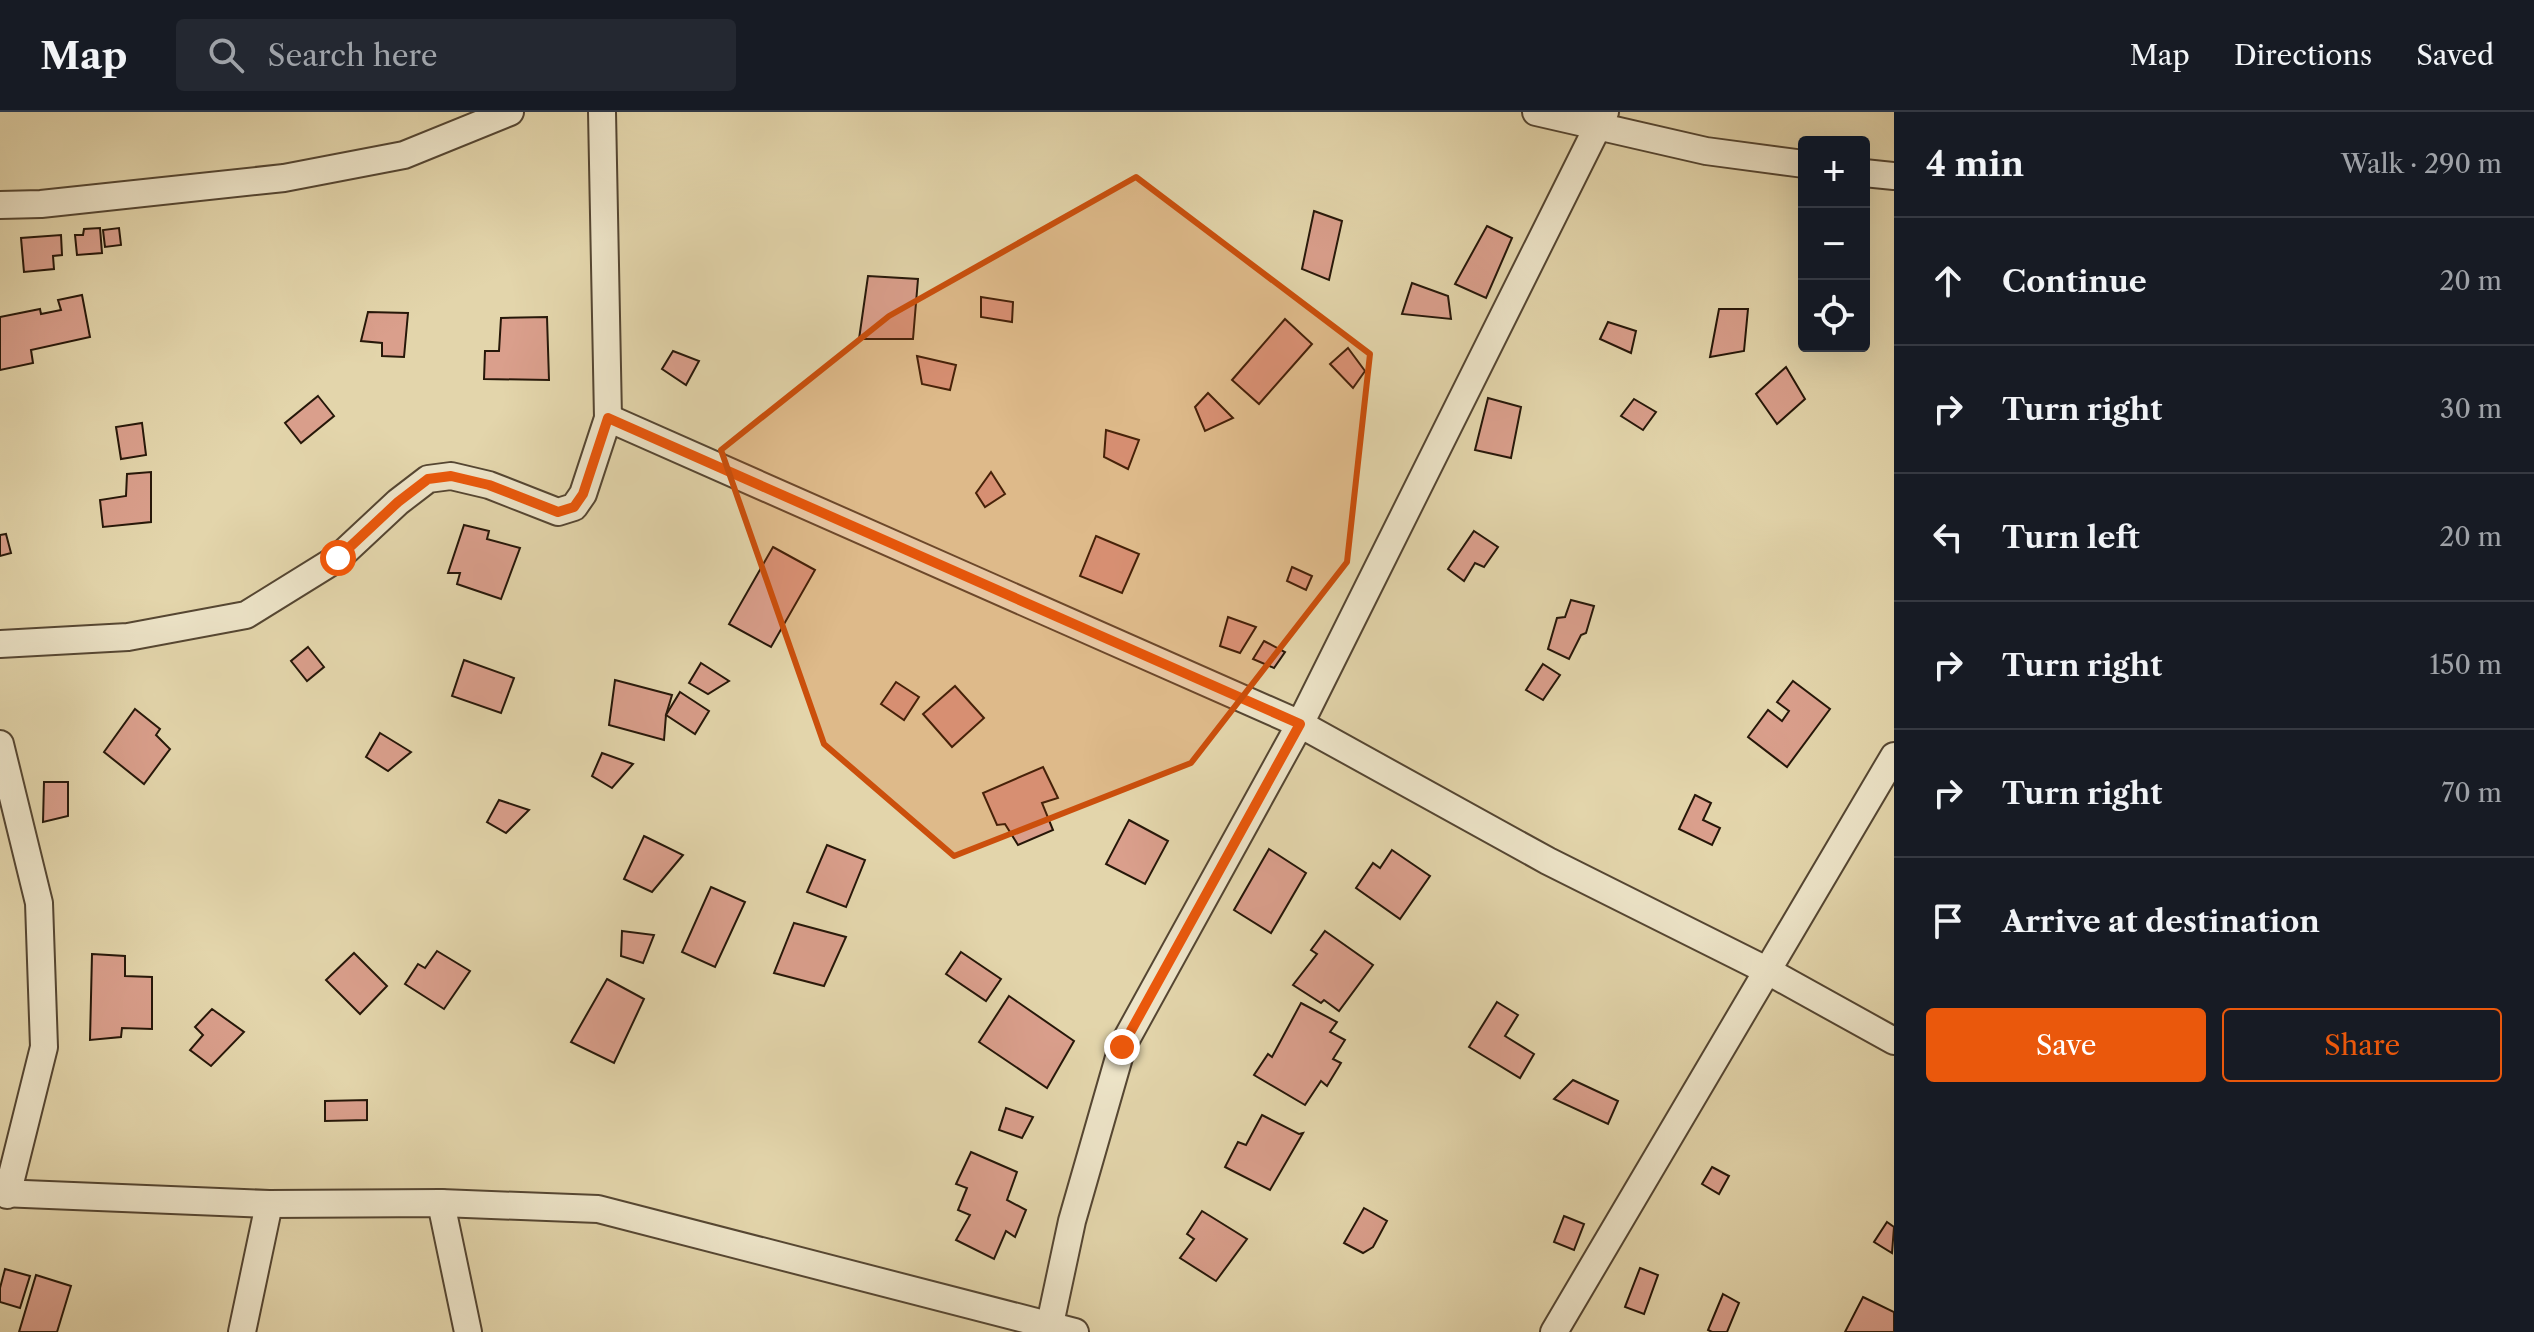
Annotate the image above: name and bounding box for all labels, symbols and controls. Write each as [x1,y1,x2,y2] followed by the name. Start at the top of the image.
[176,19,736,91] search box
[40,32,128,79] text: Map
[204,33,248,77] icon: search
[268,37,438,74] text: Search here
[2130,38,2190,72] text: Map
[2234,38,2372,72] text: Directions
[2416,38,2494,72] text: Saved
[1798,136,1870,352] map controls
[1798,136,1870,208] button: +
[1926,143,2024,185] text: 4 min
[2341,148,2502,180] text: Walk · 290 m
[1798,208,1870,280] button: −
[1926,259,1970,303] icon: ahead
[2002,263,2147,300] text: Continue
[2439,265,2502,297] text: 20 m
[1798,280,1870,352] button: locate
[1926,387,1970,431] icon: right
[2002,391,2162,428] text: Turn right
[2440,393,2502,425] text: 30 m
[1926,515,1970,559] icon: left
[2002,519,2139,556] text: Turn left
[2439,521,2502,553] text: 20 m
[320,540,356,576] route start
[1926,643,1970,687] icon: right
[2002,647,2162,684] text: Turn right
[2429,649,2502,681] text: 150 m
[1926,771,1970,815] icon: right
[2002,775,2162,812] text: Turn right
[2442,777,2502,809] text: 70 m
[1926,899,1970,943] icon: arrive
[2002,903,2320,940] text: Arrive at destination
[1926,1008,2206,1082] button: Save
[2222,1008,2502,1082] button: Share
[1104,1029,1140,1065] route end

